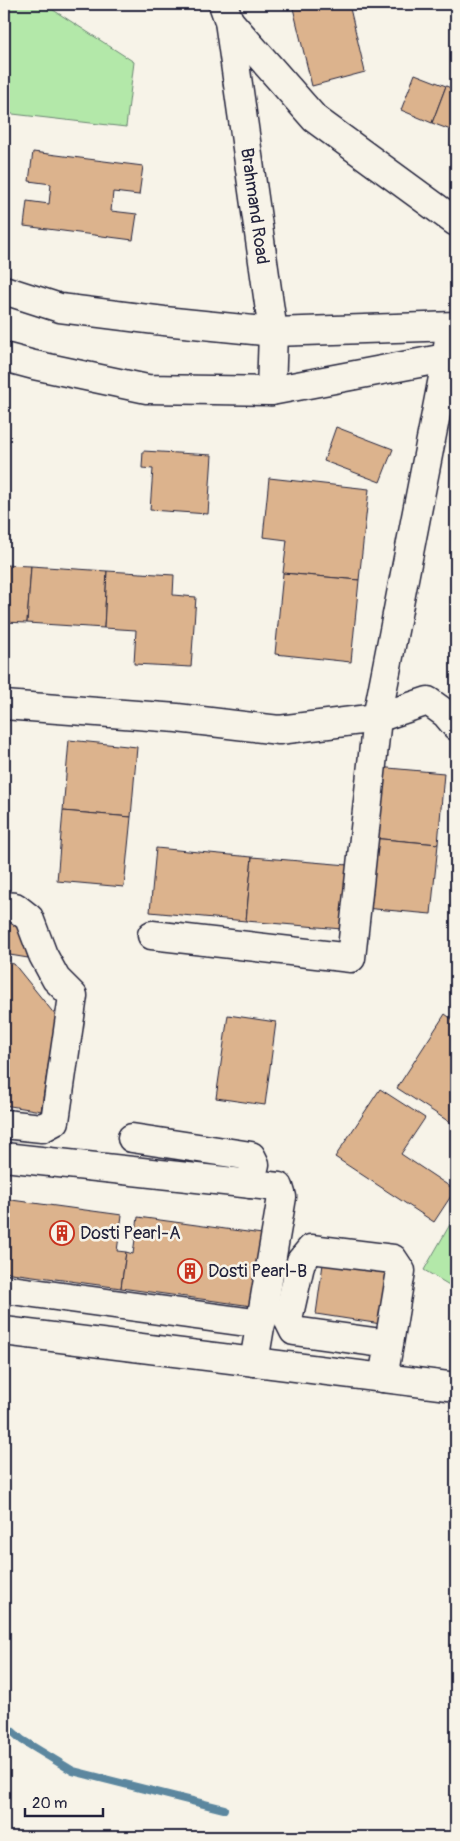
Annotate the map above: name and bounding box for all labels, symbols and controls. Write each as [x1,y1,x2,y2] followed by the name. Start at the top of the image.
[235,146,274,266] street label: Brahmand Road
[49,1220,75,1246] building icon: Dosti Pearl-A
[80,1222,181,1245] place label: Dosti Pearl-A
[177,1258,203,1284] building icon: Dosti Pearl-B
[208,1260,307,1283] place label: Dosti Pearl-B
[25,1786,102,1818] scale bar
[32,1794,67,1813] text: 20 m

